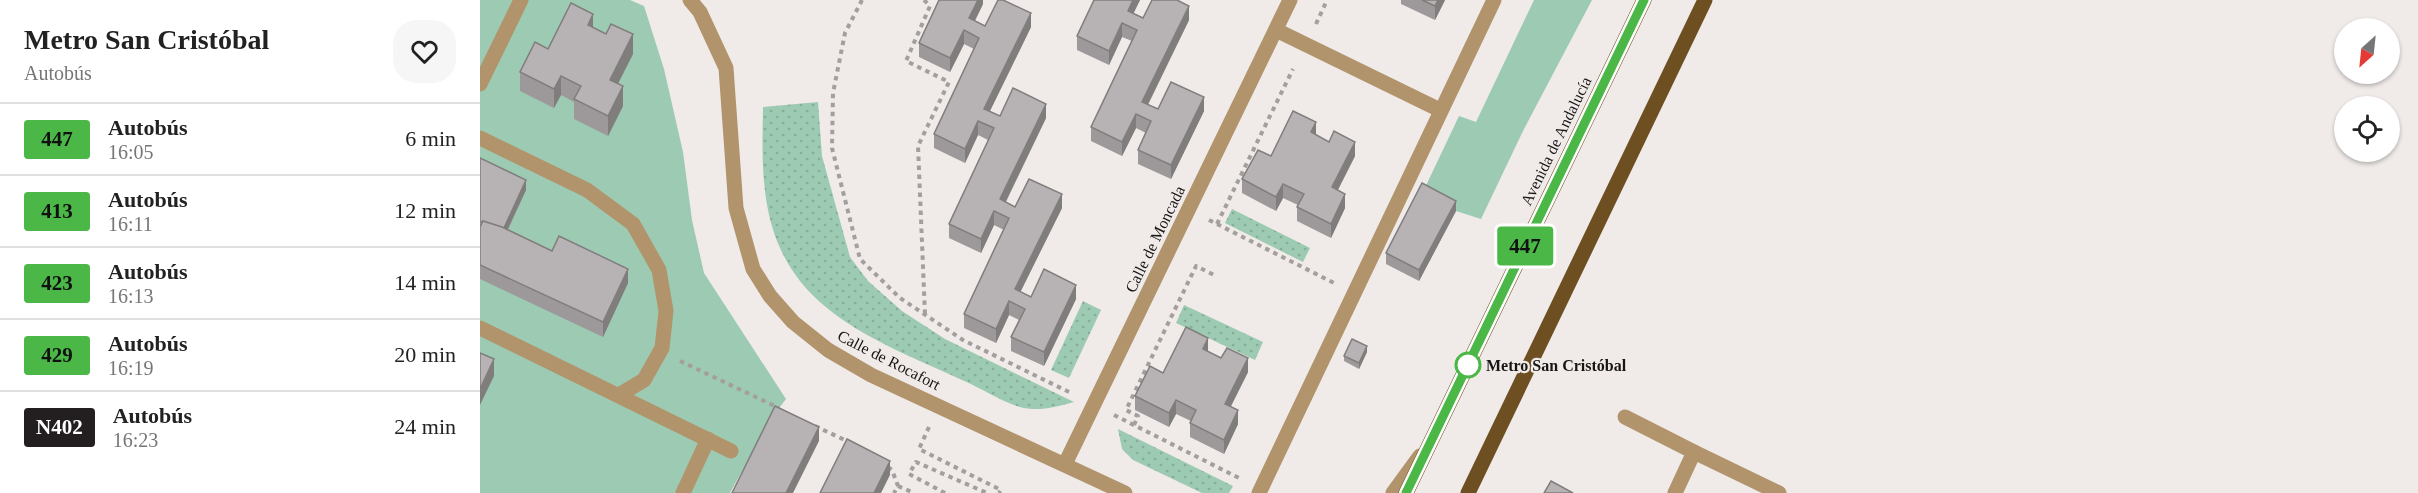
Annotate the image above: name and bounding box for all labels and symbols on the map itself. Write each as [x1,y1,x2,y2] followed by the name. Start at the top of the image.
[2334,18,2400,84] north arrow
[1517,74,1595,208] street label: Avenida de Andalucía
[1122,183,1188,295] street label: Calle de Moncada
[1490,226,1560,266] line badge: 447
[835,327,944,393] street label: Calle de Rocafort
[1455,352,1481,378] marker: Metro San Cristóbal
[1486,357,1627,374] place label: Metro San Cristóbal

